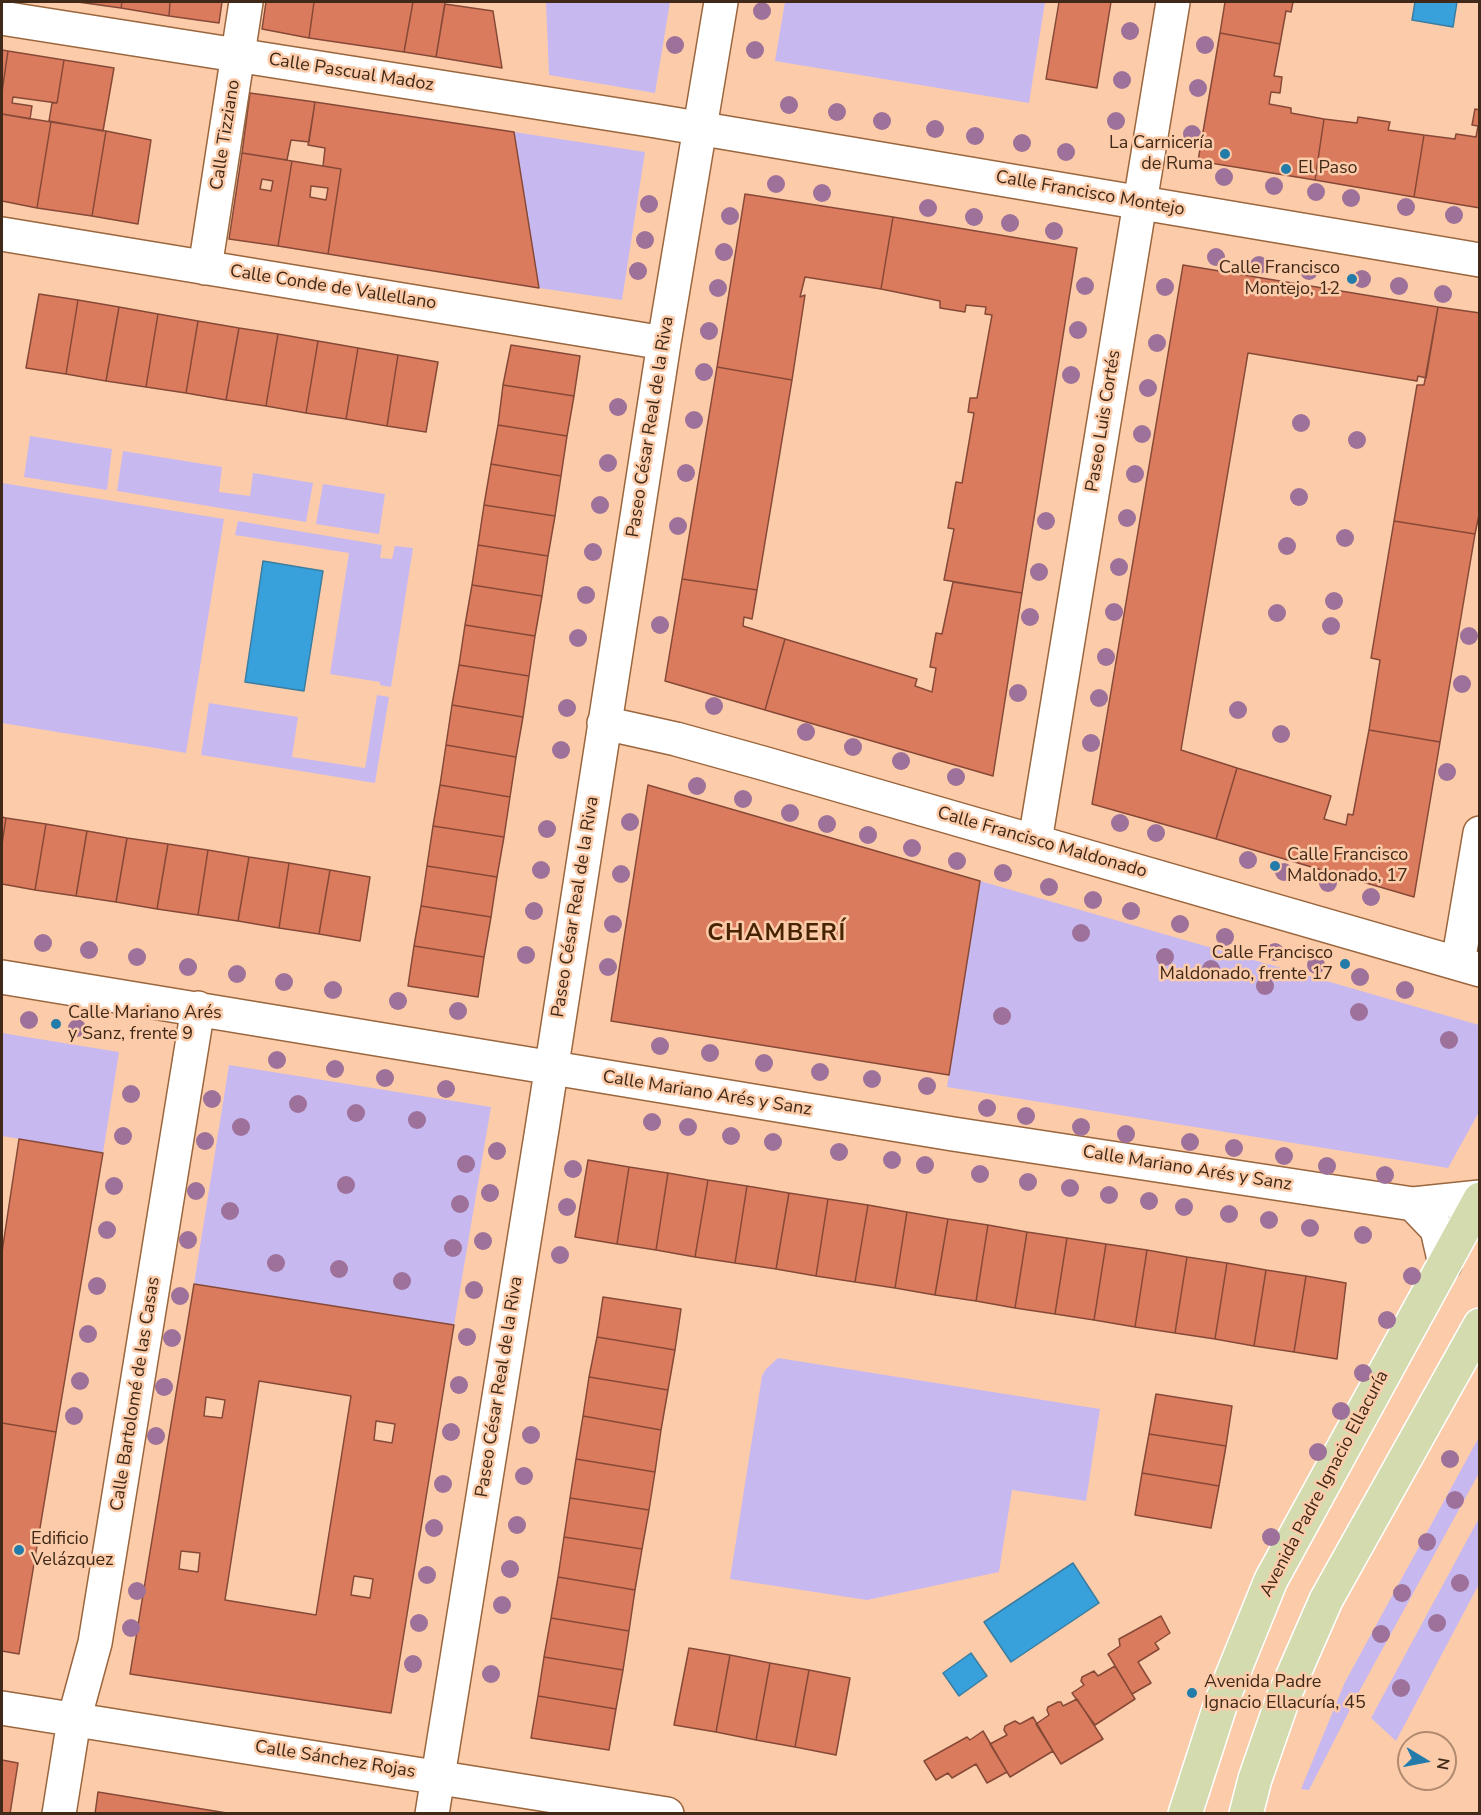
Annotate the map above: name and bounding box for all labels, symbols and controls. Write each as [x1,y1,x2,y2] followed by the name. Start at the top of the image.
[267,49,435,97] street label: Calle Pascual Madoz
[207,78,245,192] street label: Calle Tizziano
[1109,133,1213,176] place label: La Carnicería de Ruma
[1218,147,1232,161] marker: La Carnicería de Ruma
[1298,158,1358,180] place label: El Paso
[1279,162,1293,176] marker: El Paso
[994,167,1186,221] street label: Calle Francisco Montejo
[1219,258,1340,300] place label: Calle Francisco Montejo, 12
[228,261,438,315] street label: Calle Conde de Vallellano
[1345,272,1359,286] marker: Calle Francisco Montejo, 12
[623,315,679,539] street label: Paseo César Real de la Riva
[1082,349,1126,493] street label: Paseo Luis Cortés
[548,795,604,1019] street label: Paseo César Real de la Riva
[935,803,1149,883] street label: Calle Francisco Maldonado
[1287,845,1408,888] place label: Calle Francisco Maldonado, 17
[1268,859,1282,873] marker: Calle Francisco Maldonado, 17
[707,920,847,948] district label: CHAMBERÍ
[1160,943,1333,986] place label: Calle Francisco Maldonado, frente 17
[1338,957,1352,971] marker: Calle Francisco Maldonado, frente 17
[68,1003,222,1046] place label: Calle Mariano Arés y Sanz, frente 9
[49,1017,63,1031] marker: Calle Mariano Arés y Sanz, frente 9
[601,1067,813,1121] street label: Calle Mariano Arés y Sanz
[1081,1142,1293,1196] street label: Calle Mariano Arés y Sanz
[107,1275,165,1513] street label: Calle Bartolomé de las Casas
[472,1275,528,1499] street label: Paseo César Real de la Riva
[1256,1367,1394,1601] street label: Avenida Padre Ignacio Ellacuría
[31,1529,113,1572] place label: Edificio Velázquez
[12,1543,26,1557] marker: Edificio Velázquez
[1204,1672,1366,1714] place label: Avenida Padre Ignacio Ellacuría, 45
[1185,1686,1199,1700] marker: Avenida Padre Ignacio Ellacuría, 45
[1397,1731,1457,1791] north arrow
[253,1737,417,1783] street label: Calle Sánchez Rojas
[1431,1756,1455,1772] text: N

